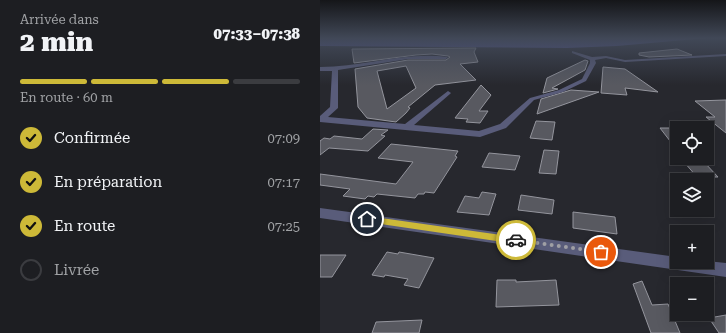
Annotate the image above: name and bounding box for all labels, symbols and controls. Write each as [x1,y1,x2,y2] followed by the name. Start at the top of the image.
[20,12,99,27] text: Arrivée dans
[214,25,300,43] text: 07:33–07:38
[20,27,93,57] text: 2 min
[20,90,113,105] text: En route · 60 m
[670,121,714,321] map controls
[670,121,714,165] button: locate
[20,127,42,149] icon: check
[54,129,130,147] text: Confirmée
[268,131,300,146] text: 07:09
[20,171,42,193] icon: check
[54,173,162,191] text: En préparation
[670,173,714,217] button: layers
[268,175,300,190] text: 07:17
[350,202,384,236] pin
[356,208,378,230] icon: home
[20,215,42,237] icon: check
[54,217,115,235] text: En route
[268,219,300,234] text: 07:25
[496,220,536,260] courier
[670,225,714,269] button: +
[505,229,527,251] icon: car
[584,235,618,269] pin
[590,241,612,263] icon: bag
[54,261,99,279] text: Livrée
[670,277,714,321] button: −

